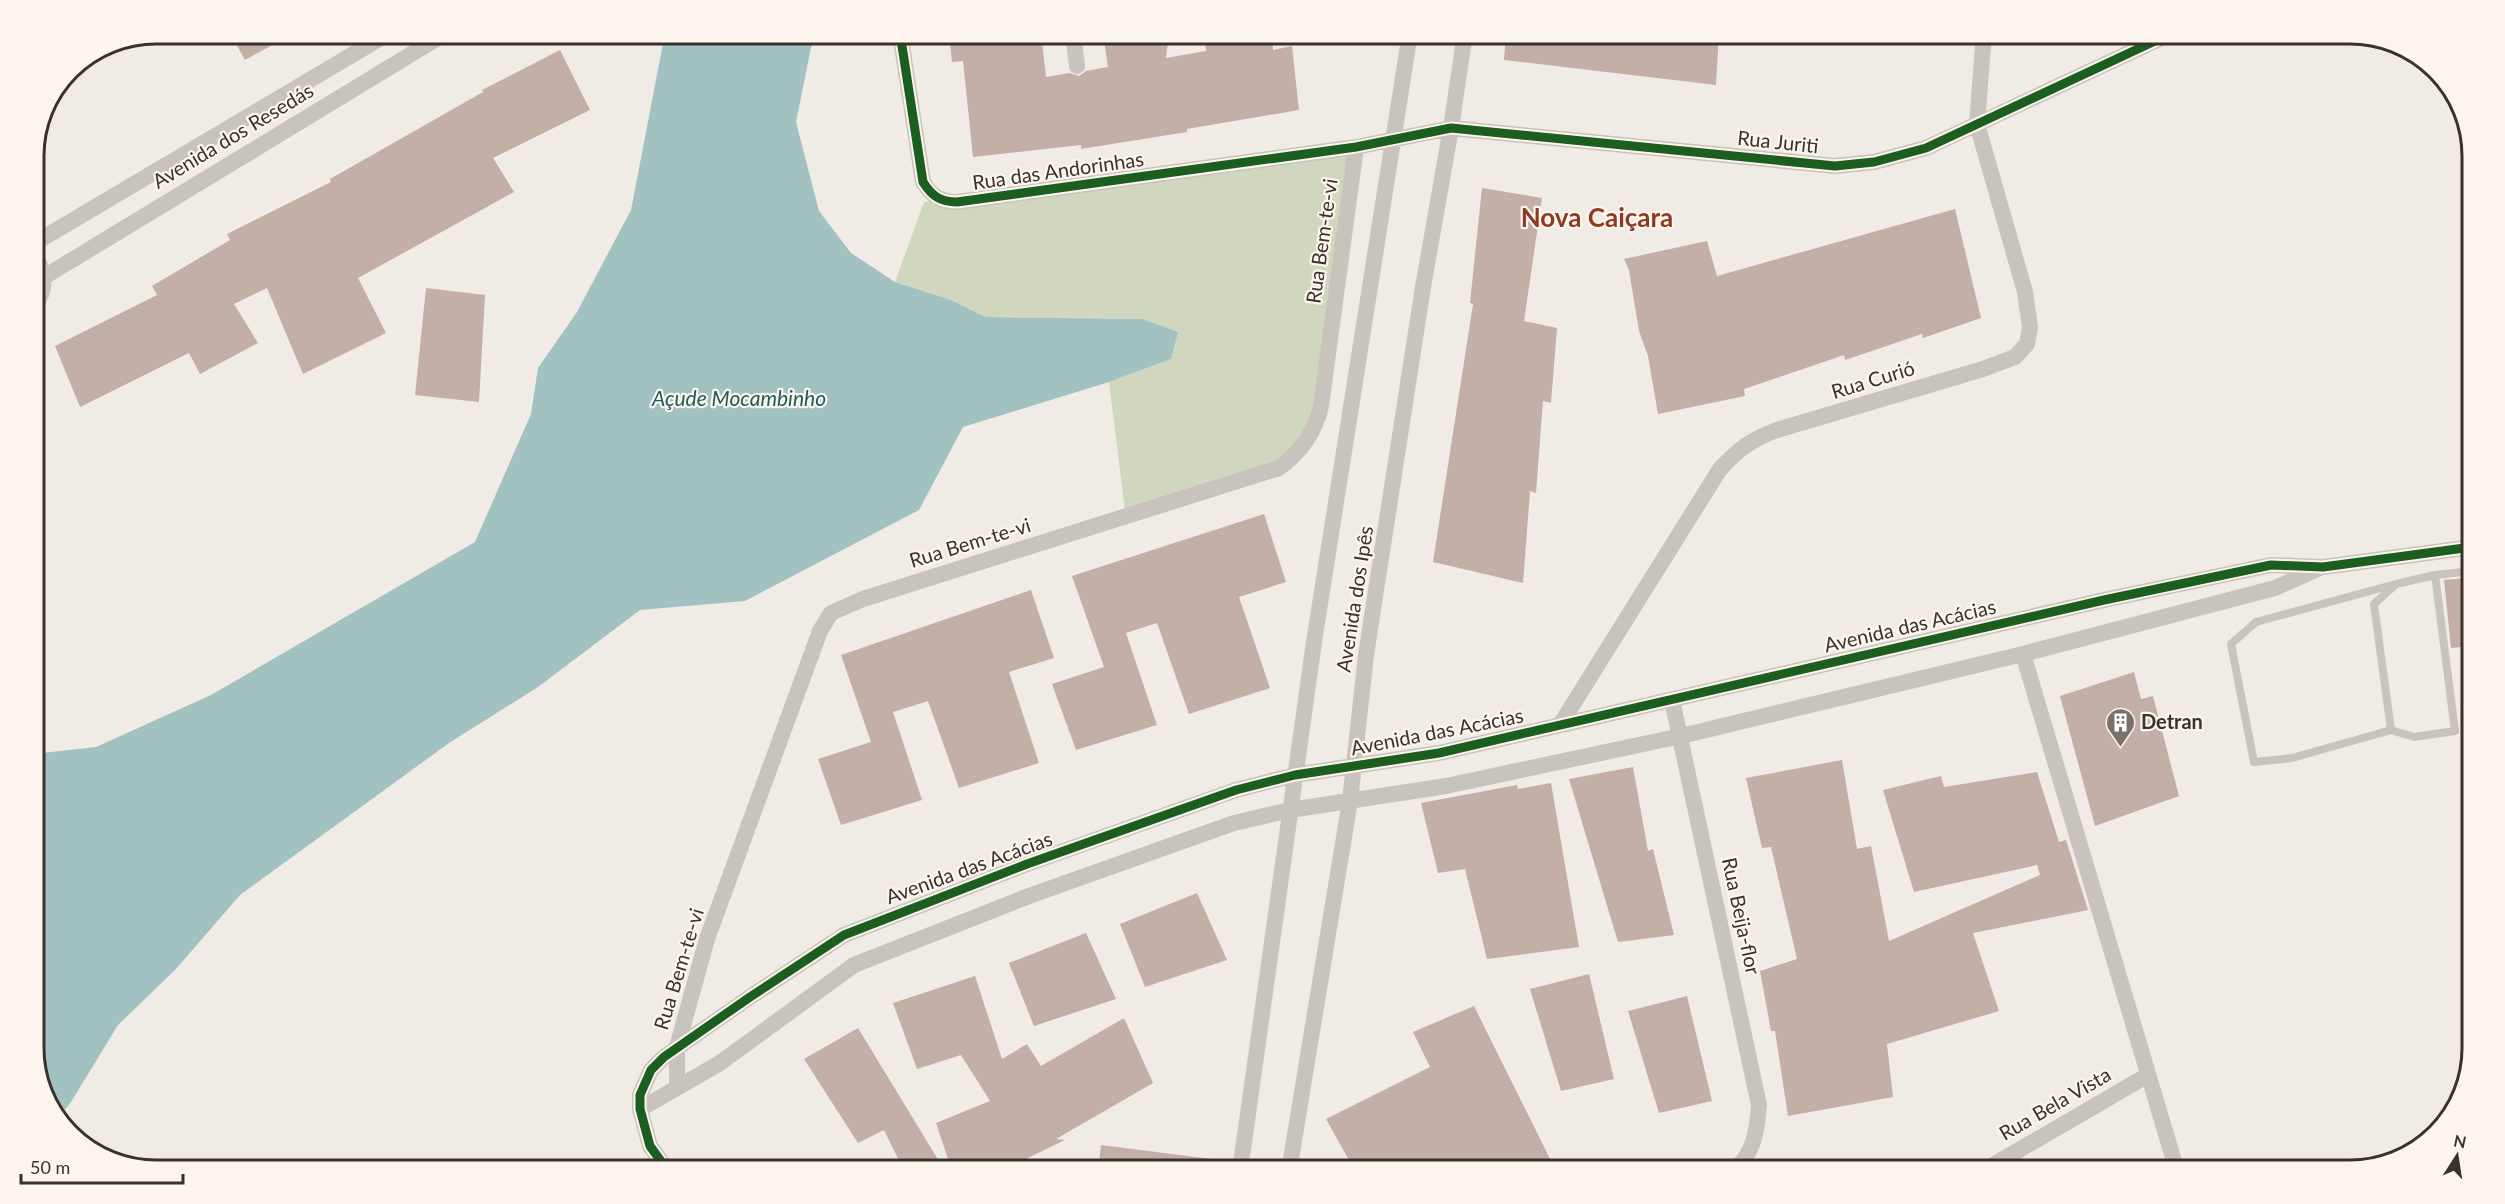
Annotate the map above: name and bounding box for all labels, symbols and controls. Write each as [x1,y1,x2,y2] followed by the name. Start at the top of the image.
[148,78,317,193] street label: Avenida dos Resedás
[1736,125,1820,157] street label: Rua Juriti
[971,146,1145,194] street label: Rua das Andorinhas
[1300,177,1342,305] street label: Rua Bem-te-vi
[1521,201,1673,233] district label: Nova Caiçara
[1828,355,1917,403] street label: Rua Curió
[651,385,826,410] water label: Açude Mocambinho
[906,512,1033,572] street label: Rua Bem-te-vi
[1331,524,1377,674] street label: Avenida dos Ipês
[1822,594,1998,656] street label: Avenida das Acácias
[1348,702,1525,760] street label: Avenida das Acácias
[2104,706,2136,748] building icon: Detran
[2141,709,2203,733] place label: Detran
[882,826,1055,908] street label: Avenida das Acácias
[1718,855,1766,977] street label: Rua Beija-flor
[648,905,708,1032] street label: Rua Bem-te-vi
[1994,1062,2115,1145] street label: Rua Bela Vista
[2427,1126,2487,1186] north arrow
[2452,1130,2468,1151] text: N
[21,1147,183,1185] scale bar
[30,1156,70,1178] text: 50 m

